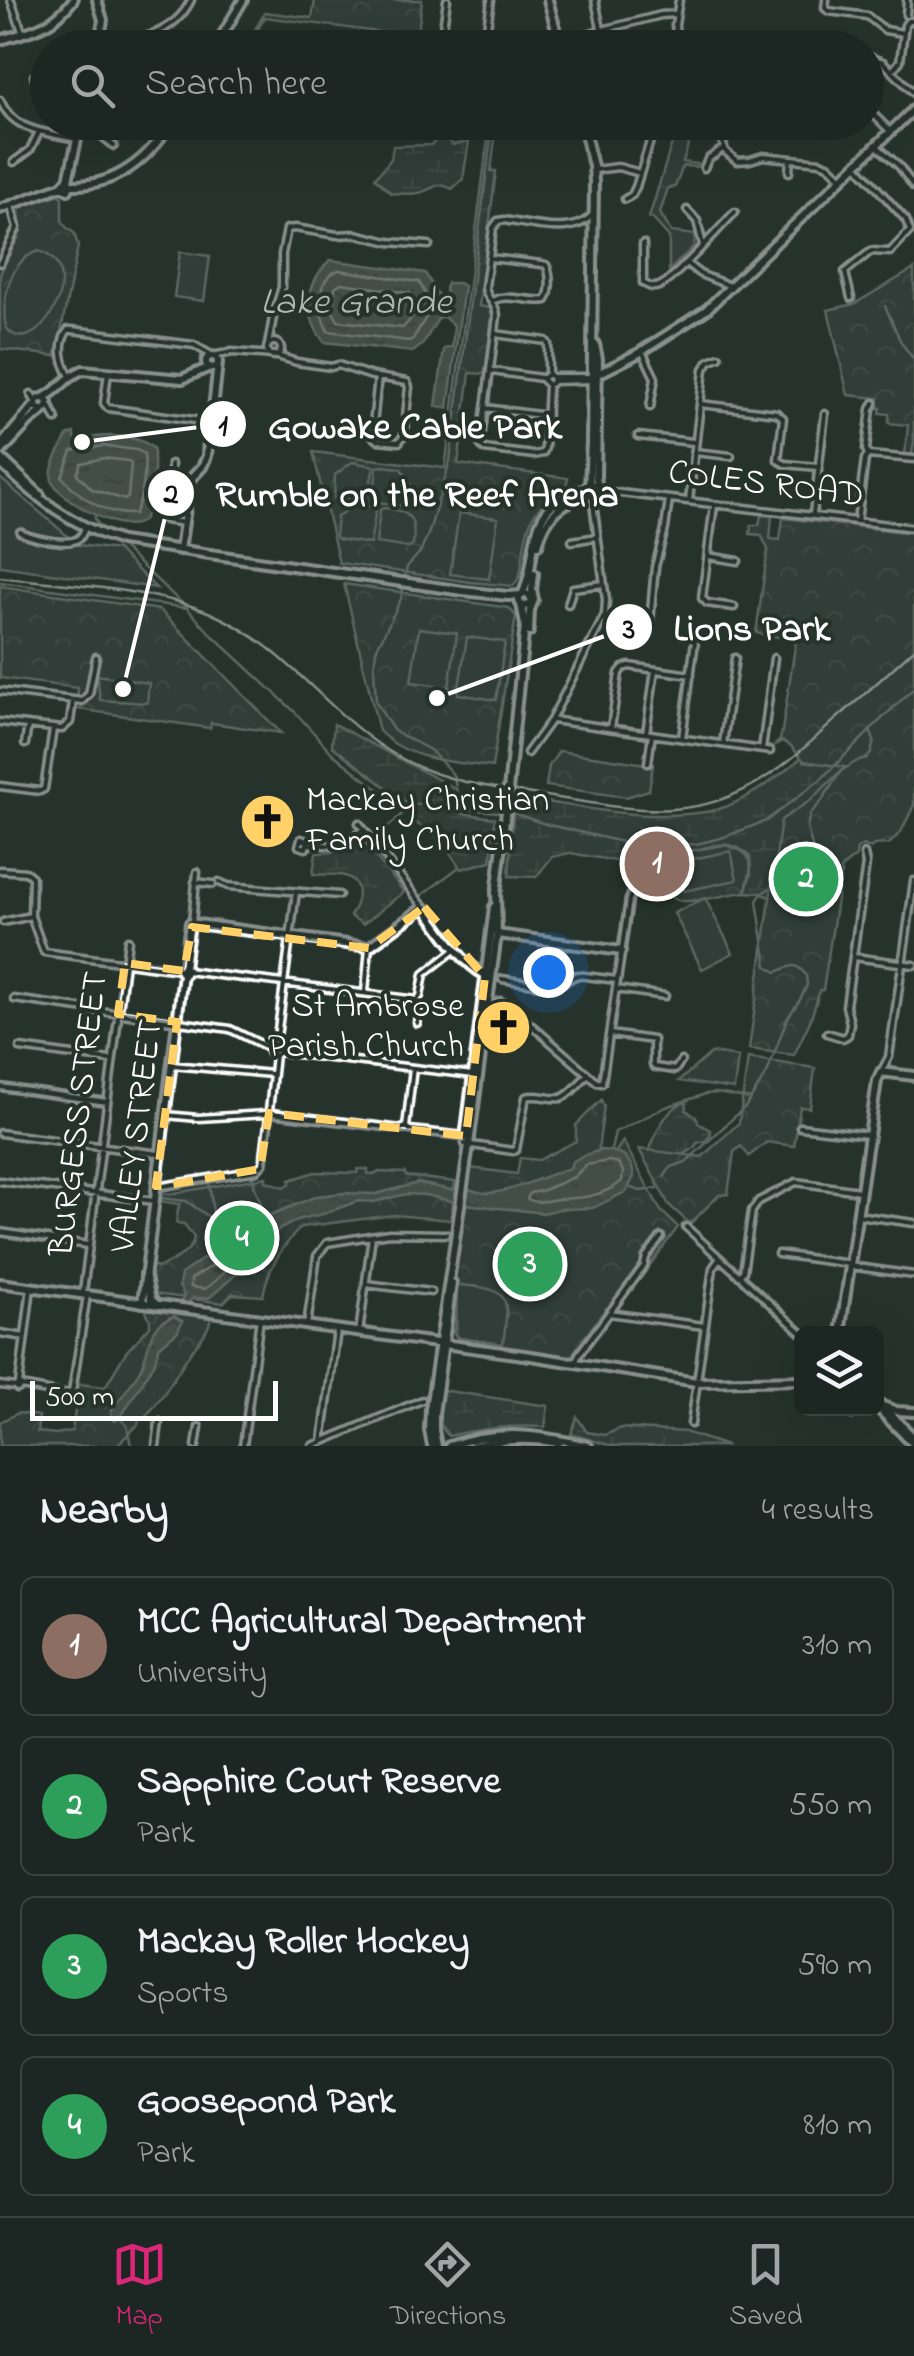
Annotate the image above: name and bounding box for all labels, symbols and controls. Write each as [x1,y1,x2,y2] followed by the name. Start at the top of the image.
[30,30,884,140] search box
[145,57,327,113] text: Search here
[65,58,120,113] icon: search
[261,276,453,332] water label: Lake Grande
[198,390,583,458] callout: Gowake Cable Park
[268,401,563,457] text: Gowake Cable Park
[218,406,228,450] text: 1
[665,448,867,522] street label: COLES ROAD
[146,459,639,527] callout: Rumble on the Reef Arena
[216,469,618,525] text: Rumble on the Reef Arena
[163,474,179,518] text: 2
[604,593,851,661] callout: Lions Park
[674,603,832,659] text: Lions Park
[622,609,635,653] text: 3
[305,776,549,867] place label: Mackay Christian Family Church
[237,791,297,851] church icon: Mackay Christian Family Church
[624,826,690,902] pin: 1
[774,842,838,916] pin: 2
[523,947,574,998] your location
[37,969,123,1260] street label: BURGESS STREET
[268,982,464,1073] place label: St Ambrose Parish Church
[473,997,533,1057] church icon: St Ambrose Parish Church
[98,1017,178,1256] street label: VALLEY STREET
[210,1200,274,1276] pin: 4
[498,1226,562,1302] pin: 3
[794,1326,884,1416] map controls
[794,1326,884,1416] button: layers
[30,1376,278,1420] scale bar
[45,1378,114,1419] text: 500 m
[40,1481,168,1542] text: Nearby
[762,1488,874,1535] text: 4 results
[137,1595,585,1651] text: MCC Agricultural Department
[69,1623,80,1670] text: 1
[802,1623,872,1670] text: 310 m
[137,1651,267,1698] text: University
[137,1755,501,1811] text: Sapphire Court Reserve
[67,1783,82,1830] text: 2
[789,1783,872,1830] text: 550 m
[137,1811,195,1858] text: Park
[137,1915,469,1971] text: Mackay Roller Hockey
[68,1943,81,1990] text: 3
[797,1943,872,1990] text: 590 m
[137,1971,229,2018] text: Sports
[137,2075,395,2131] text: Goosepond Park
[68,2103,81,2150] text: 4
[803,2103,872,2150] text: 810 m
[137,2131,195,2178] text: Park
[112,2237,167,2338] tab: Map
[390,2237,506,2338] tab: Directions
[729,2237,802,2338] tab: Saved

